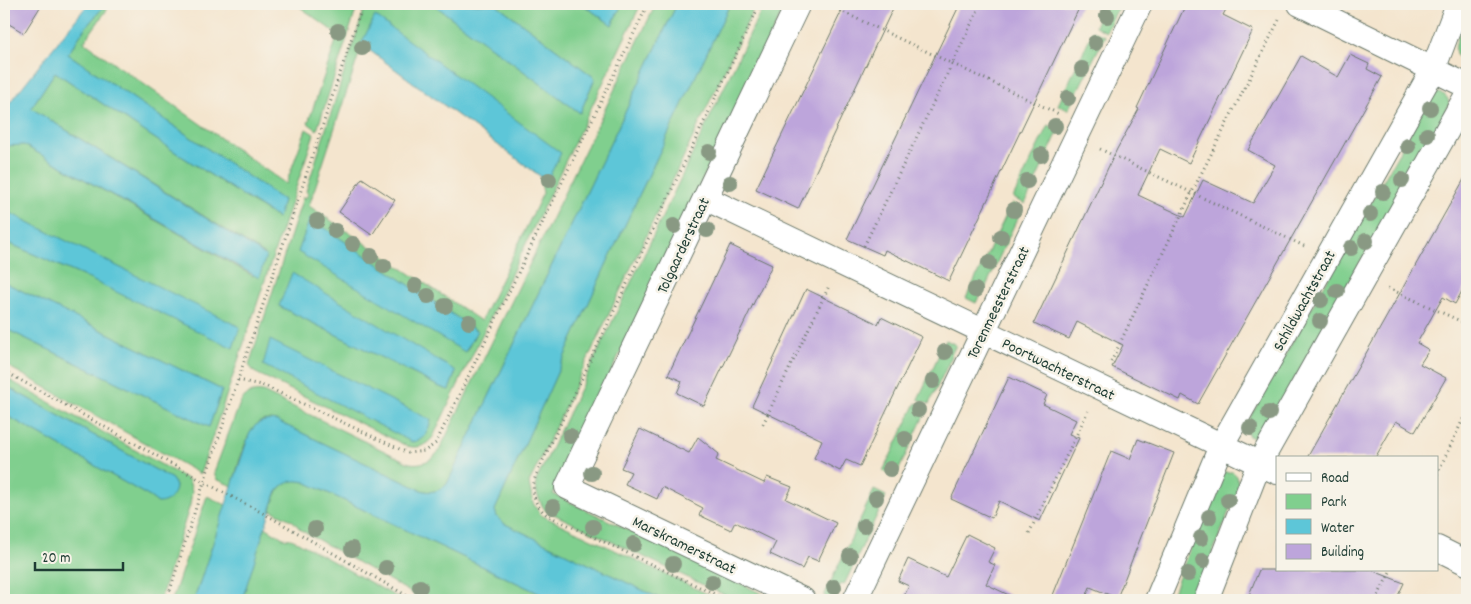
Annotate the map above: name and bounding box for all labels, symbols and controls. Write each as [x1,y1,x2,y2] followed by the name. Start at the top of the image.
[652,194,717,298] street label: Tolgaarderstraat
[962,243,1037,363] street label: Torenmeesterstraat
[1268,247,1342,356] street label: Schildwachtstraat
[997,333,1118,408] street label: Poortwachterstraat
[1276,456,1438,572] legend
[1321,468,1349,490] text: Road
[1321,492,1347,514] text: Park
[628,511,740,581] street label: Marskramerstraat
[1321,518,1355,540] text: Water
[35,539,122,571] scale bar
[1321,542,1364,564] text: Building
[42,548,70,570] text: 20 m

